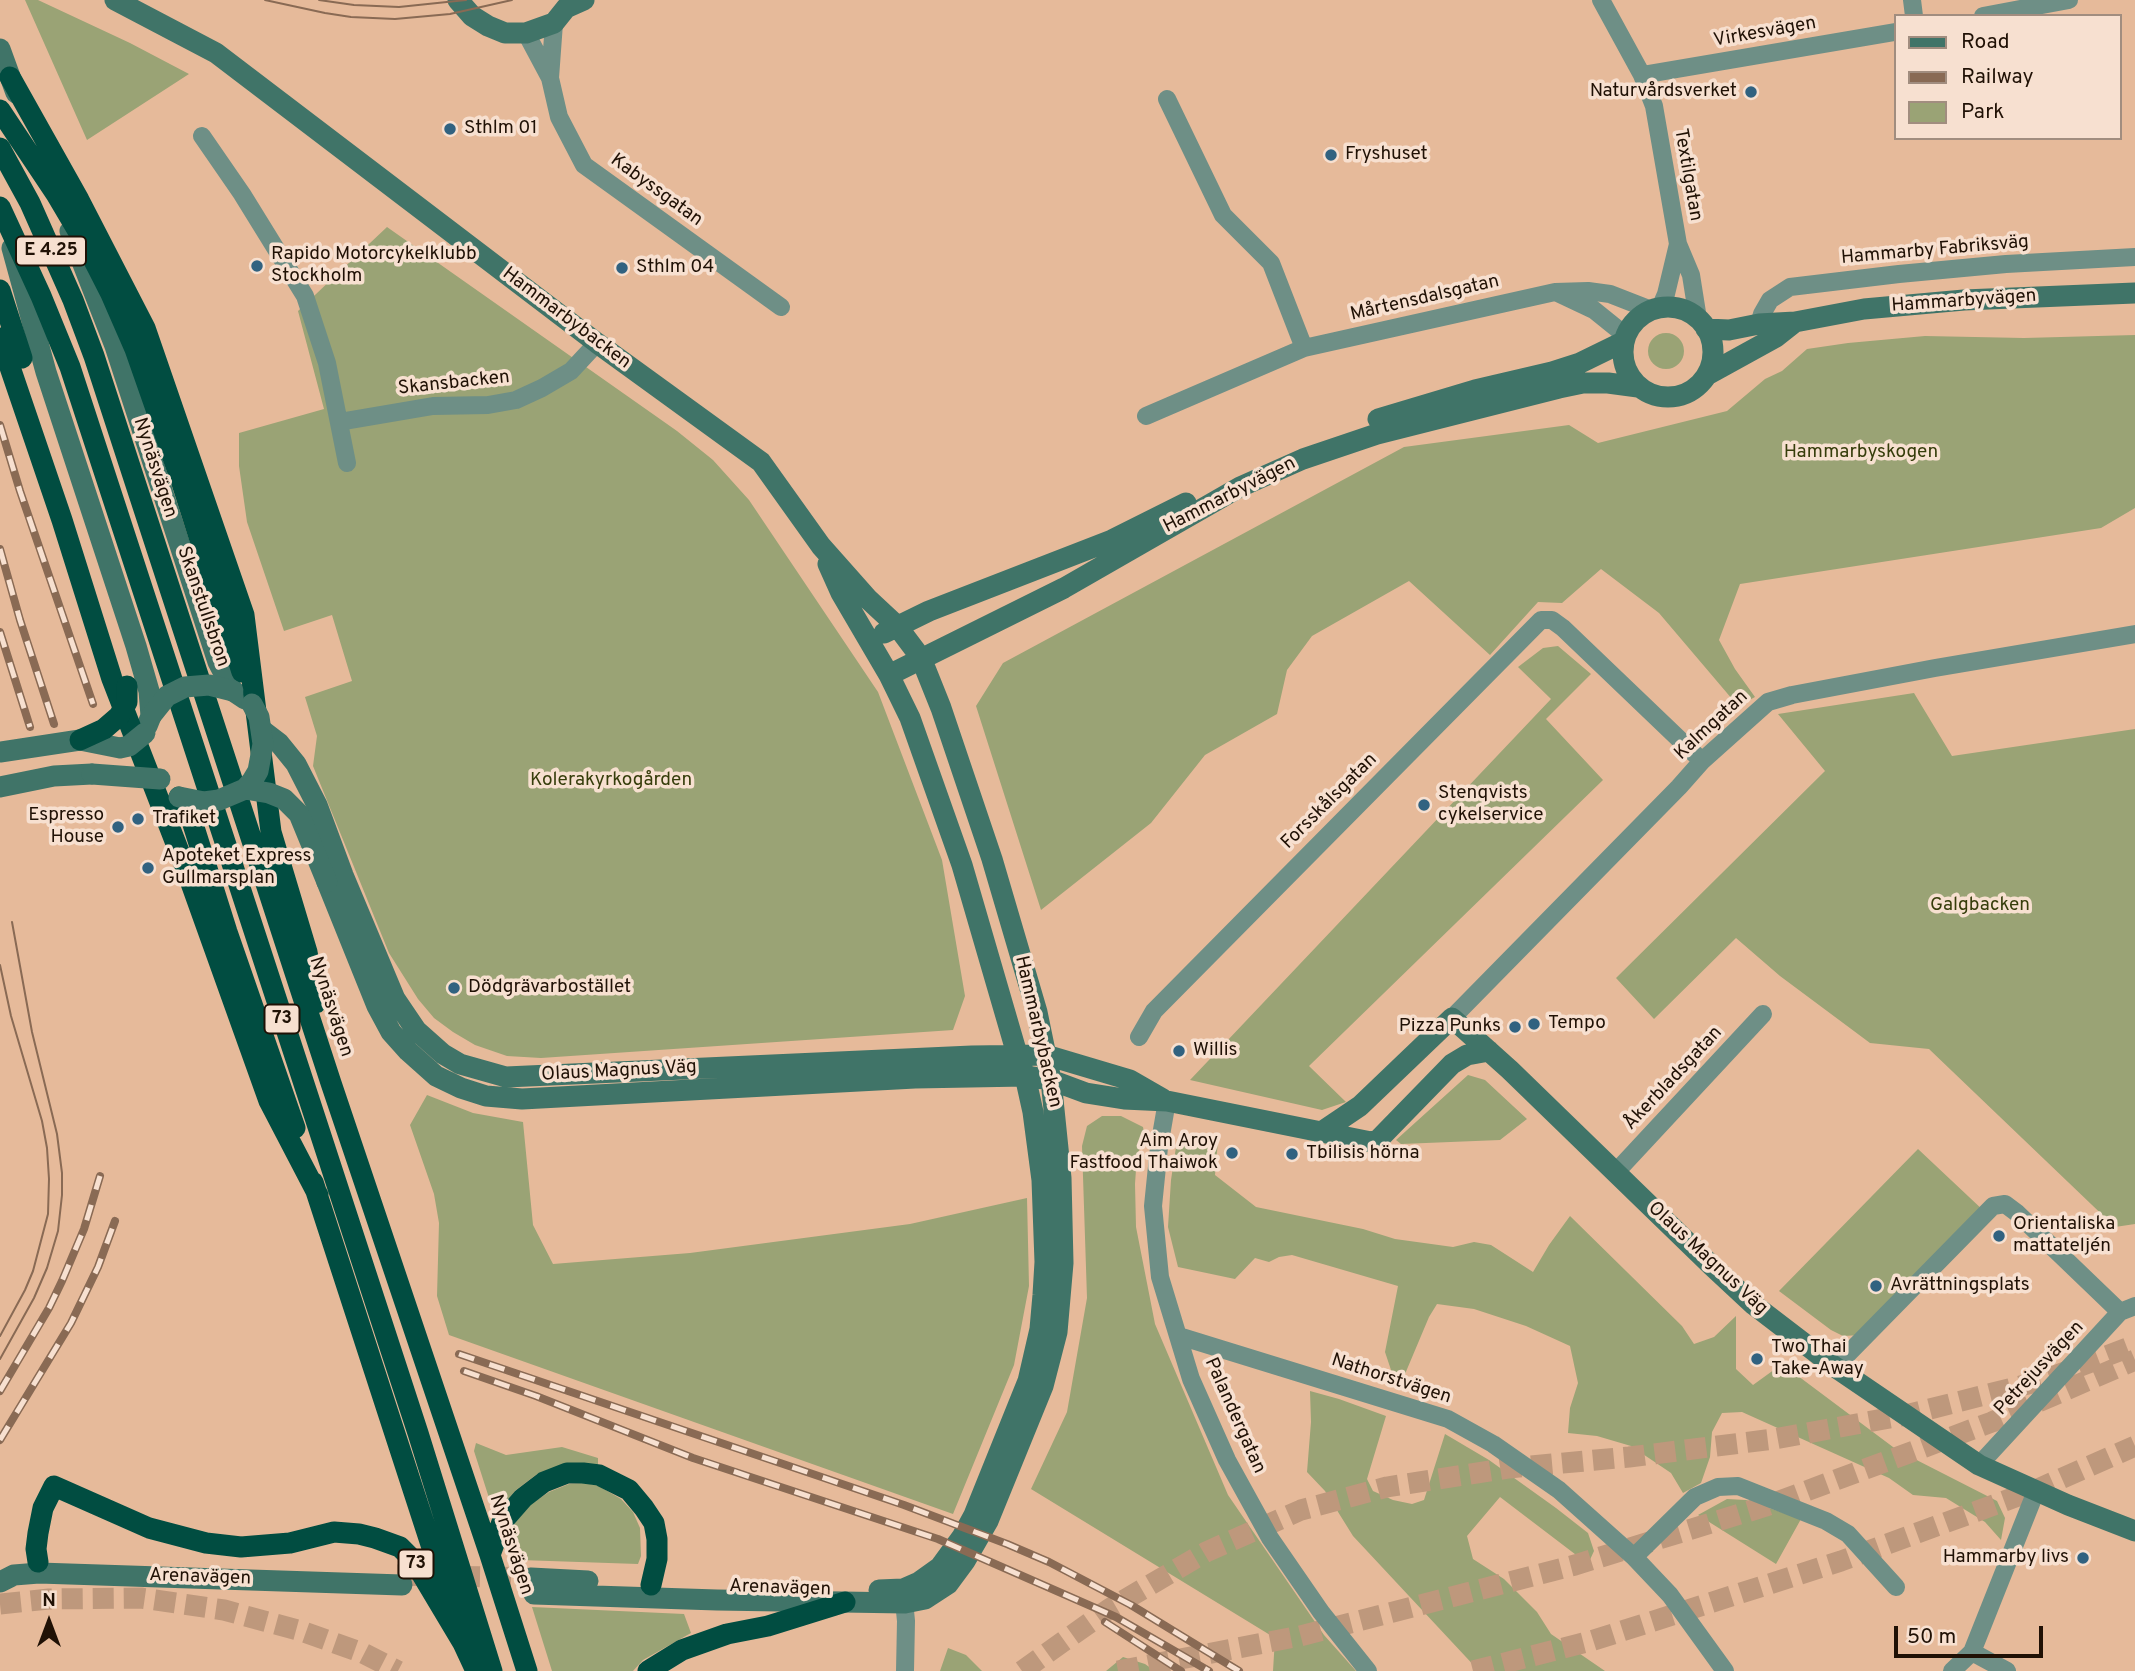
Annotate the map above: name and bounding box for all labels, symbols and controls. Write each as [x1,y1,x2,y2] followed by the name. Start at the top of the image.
[1712,13,1818,53] street label: Virkesvägen
[1894,14,2121,140] legend
[1961,29,2010,56] text: Road
[1961,64,2034,91] text: Railway
[1590,81,1737,103] place label: Naturvårdsverket
[1743,84,1759,100] marker: Naturvårdsverket
[1961,99,2004,126] text: Park
[464,118,538,140] place label: Sthlm 01
[442,121,458,137] marker: Sthlm 01
[1668,127,1706,223] street label: Textilgatan
[1345,144,1428,166] place label: Fryshuset
[1323,147,1339,163] marker: Fryshuset
[605,150,707,232] street label: Kabyssgatan
[1840,231,2030,271] street label: Hammarby Fabriksväg
[16,236,86,265] road number: E 4.25
[271,244,477,288] place label: Rapido Motorcykelklubb Stockholm
[636,257,714,279] place label: Sthlm 04
[249,258,265,274] marker: Rapido Motorcykelklubb Stockholm
[614,260,630,276] marker: Sthlm 04
[497,263,635,375] street label: Hammarbybacken
[1348,271,1502,327] street label: Mårtensdalsgatan
[1891,286,2037,318] street label: Hammarbyvägen
[397,367,511,401] street label: Skansbacken
[127,415,181,521] street label: Nynäsvägen
[1784,442,1938,464] park label: Hammarbyskogen
[1160,453,1300,539] street label: Hammarbyvägen
[171,544,233,670] street label: Skanstullsbron
[1671,686,1753,766] street label: Kalmgatan
[1277,749,1383,855] street label: Forsskålsgatan
[530,770,692,792] park label: Kolerakyrkogården
[1438,783,1544,827] place label: Stenqvists cykelservice
[1416,797,1432,813] marker: Stenqvists cykelservice
[28,805,104,849] place label: Espresso House
[152,808,216,830] place label: Trafiket
[130,811,146,827] marker: Trafiket
[110,819,126,835] marker: Espresso House
[162,846,312,890] place label: Apoteket Express Gullmarsplan
[140,860,156,876] marker: Apoteket Express Gullmarsplan
[1930,895,2030,917] park label: Galgbacken
[303,954,357,1060] street label: Nynäsvägen
[1008,954,1066,1110] street label: Hammarbybacken
[468,977,631,999] place label: Dödgrävarbostället
[446,980,462,996] marker: Dödgrävarbostället
[264,1004,300,1034] road number: 73
[1548,1013,1606,1035] place label: Tempo
[1399,1016,1501,1038] place label: Pizza Punks
[1526,1016,1542,1032] marker: Tempo
[1507,1019,1523,1035] marker: Pizza Punks
[1620,1022,1728,1136] street label: Åkerbladsgatan
[1193,1040,1237,1062] place label: Willis
[1171,1043,1187,1059] marker: Willis
[541,1057,697,1087] street label: Olaus Magnus Väg
[1070,1131,1218,1175] place label: Aim Aroy Fastfood Thaiwok
[1306,1143,1419,1165] place label: Tbilisis hörna
[1224,1145,1240,1161] marker: Aim Aroy Fastfood Thaiwok
[1284,1146,1300,1162] marker: Tbilisis hörna
[1642,1198,1772,1320] street label: Olaus Magnus Väg
[2013,1214,2115,1258] place label: Orientaliska mattateljén
[1991,1228,2007,1244] marker: Orientaliska mattateljén
[1890,1275,2030,1297] place label: Avrättningsplats
[1868,1278,1884,1294] marker: Avrättningsplats
[1990,1317,2090,1421] street label: Petrejusvägen
[1771,1337,1864,1381] place label: Two Thai Take-Away
[1328,1350,1454,1410] street label: Nathorstvägen
[1749,1351,1765,1367] marker: Two Thai Take-Away
[1198,1355,1270,1477] street label: Palandergatan
[483,1492,537,1598] street label: Nynäsvägen
[1943,1547,2069,1569] place label: Hammarby livs
[398,1549,434,1578] road number: 73
[2075,1550,2091,1566] marker: Hammarby livs
[149,1565,251,1591] street label: Arenavägen
[729,1576,831,1602] street label: Arenavägen
[14,1587,84,1657] north arrow
[42,1589,56,1613] text: N
[1897,1612,2046,1656] scale bar
[1907,1624,1956,1651] text: 50 m

